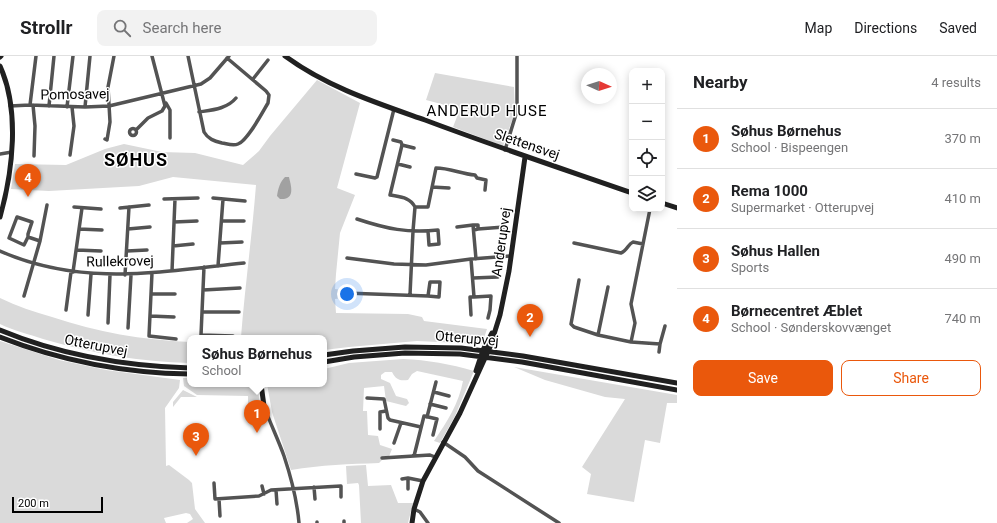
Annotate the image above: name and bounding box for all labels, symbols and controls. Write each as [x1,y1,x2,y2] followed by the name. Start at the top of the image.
[97,10,377,46] search box
[20,16,73,39] text: Strollr
[111,17,133,39] icon: search
[143,19,221,37] text: Search here
[805,20,832,36] text: Map
[854,20,917,36] text: Directions
[939,20,977,36] text: Saved
[581,68,617,104] north arrow
[629,68,665,212] map controls
[629,68,665,104] button: +
[693,72,748,92] text: Nearby
[931,75,981,90] text: 4 results
[40,85,110,103] street label: Pomosavej
[427,102,547,120] district label: ANDERUP HUSE
[629,104,665,140] button: −
[731,122,841,140] text: Søhus Børnehus
[492,125,562,163] street label: Slettensvej
[702,131,710,146] text: 1
[944,131,981,146] text: 370 m
[629,140,665,176] button: locate
[731,140,848,155] text: School · Bispeengen
[104,149,168,170] district label: SØHUS
[15,164,41,197] pin: 4
[629,176,665,212] button: layers
[731,182,808,200] text: Rema 1000
[702,191,710,206] text: 2
[944,191,981,206] text: 410 m
[731,200,874,215] text: Supermarket · Otterupvej
[488,206,514,278] street label: Anderupvej
[731,242,820,260] text: Søhus Hallen
[702,251,710,266] text: 3
[944,251,981,266] text: 490 m
[86,252,154,270] street label: Rullekrovej
[731,260,769,275] text: Sports
[337,284,357,304] your location
[731,302,862,320] text: Børnecentret Æblet
[517,304,543,337] pin: 2
[702,311,710,326] text: 4
[944,311,981,326] text: 740 m
[731,320,891,335] text: School · Sønderskovvænget
[434,327,500,349] street label: Otterupvej
[63,331,129,359] street label: Otterupvej
[187,335,327,387] popup
[202,345,312,363] text: Søhus Børnehus
[693,360,833,396] button: Save
[841,360,981,396] button: Share
[202,363,241,378] text: School
[244,400,270,433] pin: 1
[183,423,209,456] pin: 3
[12,495,103,514] scale bar
[18,497,49,510] text: 200 m

